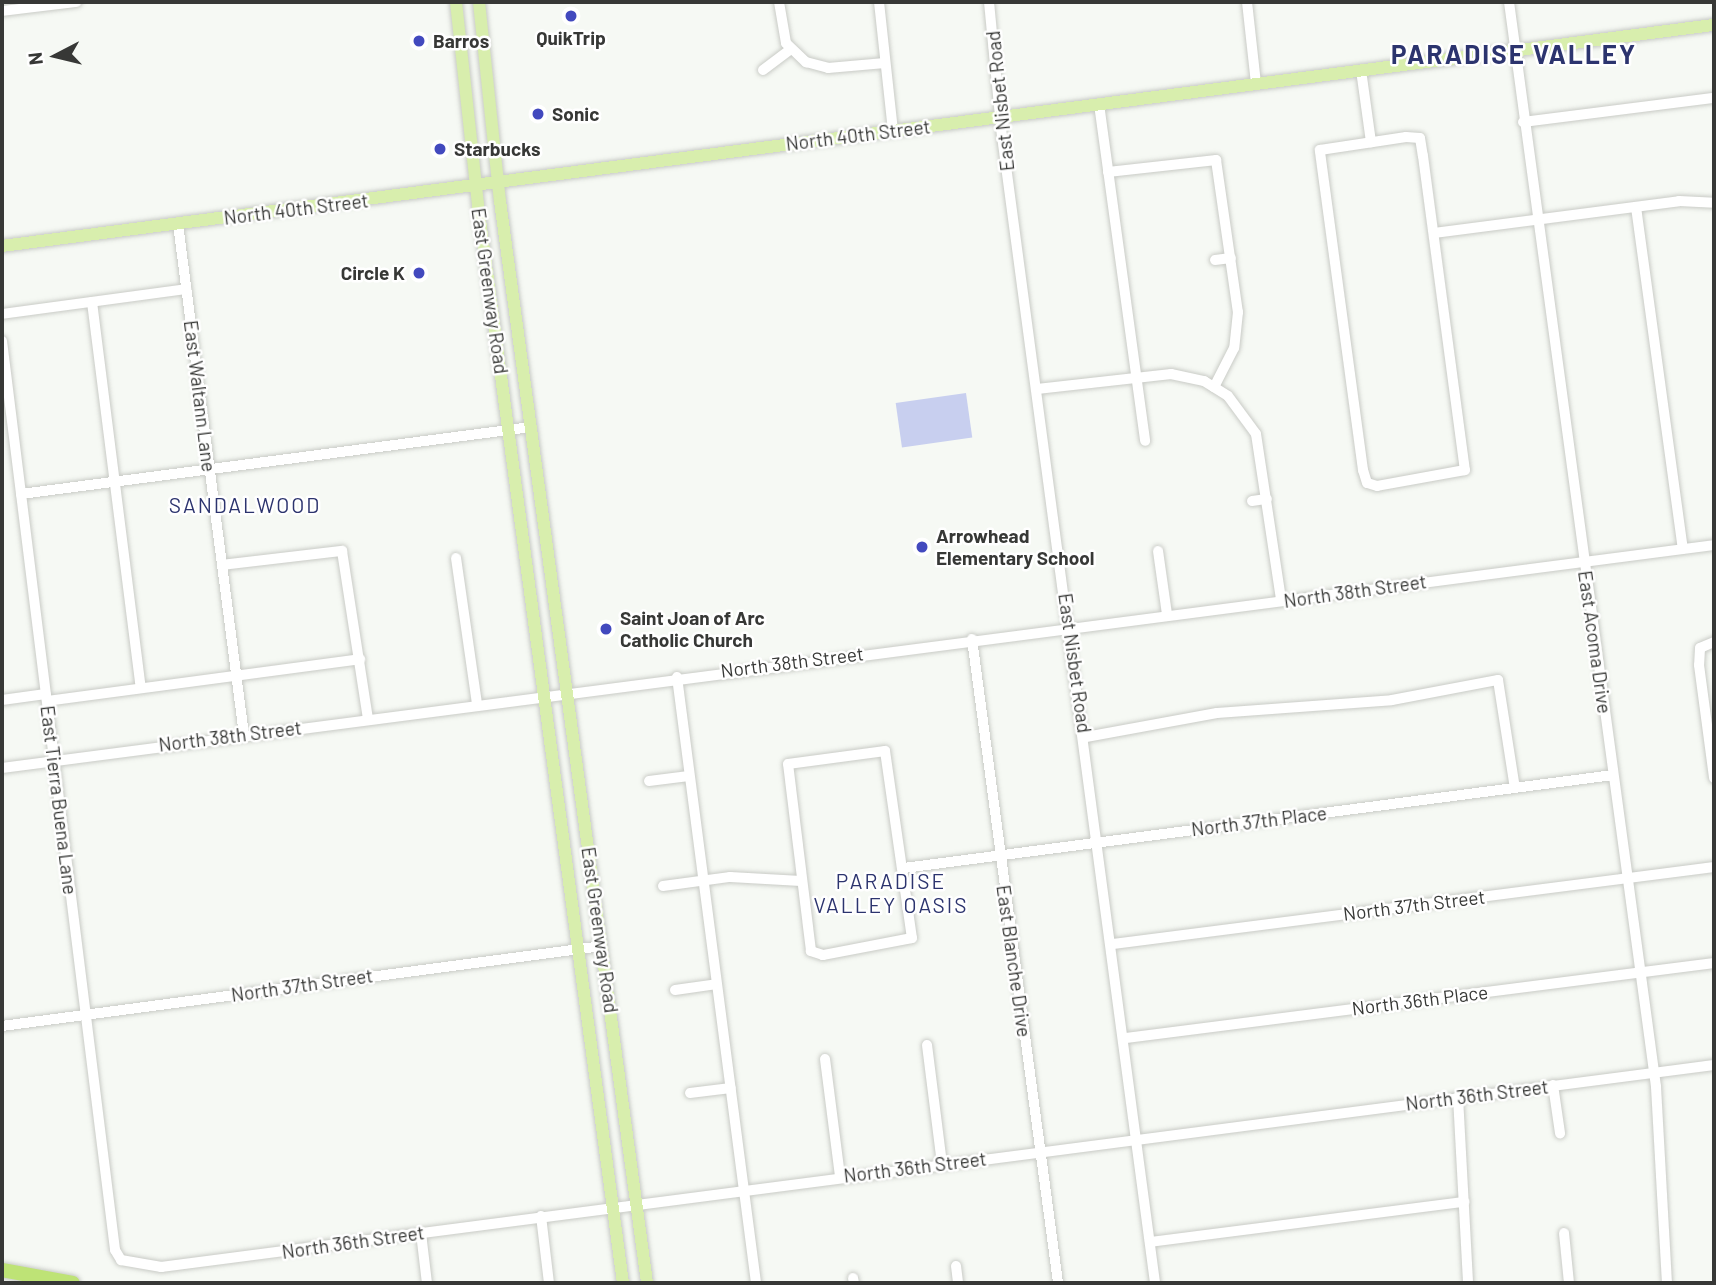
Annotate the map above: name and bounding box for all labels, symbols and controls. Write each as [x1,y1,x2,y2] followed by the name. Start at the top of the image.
[563,8,579,24] marker: QuikTrip
[21,21,91,91] north arrow
[536,27,606,49] place label: QuikTrip
[433,30,489,52] place label: Barros
[981,30,1019,172] street label: East Nisbet Road
[411,33,427,49] marker: Barros
[1393,38,1635,70] district label: PARADISE VALLEY
[22,51,47,66] text: N
[552,103,599,125] place label: Sonic
[530,106,546,122] marker: Sonic
[784,115,932,155] street label: North 40th Street
[454,138,541,160] place label: Starbucks
[432,141,448,157] marker: Starbucks
[222,189,370,229] street label: North 40th Street
[467,206,513,376] street label: East Greenway Road
[341,262,405,284] place label: Circle K
[411,265,427,281] marker: Circle K
[179,319,221,473] street label: East Waltann Lane
[170,492,320,518] district label: SANDALWOOD
[936,525,1094,569] place label: Arrowhead Elementary School
[914,539,930,555] marker: Arrowhead Elementary School
[1574,569,1616,715] street label: East Acoma Drive
[1282,570,1428,612] street label: North 38th Street
[1054,592,1096,734] street label: East Nisbet Road
[620,607,765,651] place label: Saint Joan of Arc Catholic Church
[598,621,614,637] marker: Saint Joan of Arc Catholic Church
[719,642,865,682] street label: North 38th Street
[36,704,82,896] street label: East Tierra Buena Lane
[157,716,303,756] street label: North 38th Street
[1190,801,1328,841] street label: North 37th Place
[577,845,623,1015] street label: East Greenway Road
[815,868,967,918] district label: PARADISE VALLEY OASIS
[992,883,1036,1039] street label: East Blanche Drive
[1342,885,1486,925] street label: North 37th Street
[230,964,374,1006] street label: North 37th Street
[1351,980,1489,1020] street label: North 36th Place
[1404,1075,1550,1115] street label: North 36th Street
[842,1147,988,1187] street label: North 36th Street
[280,1221,426,1263] street label: North 36th Street

